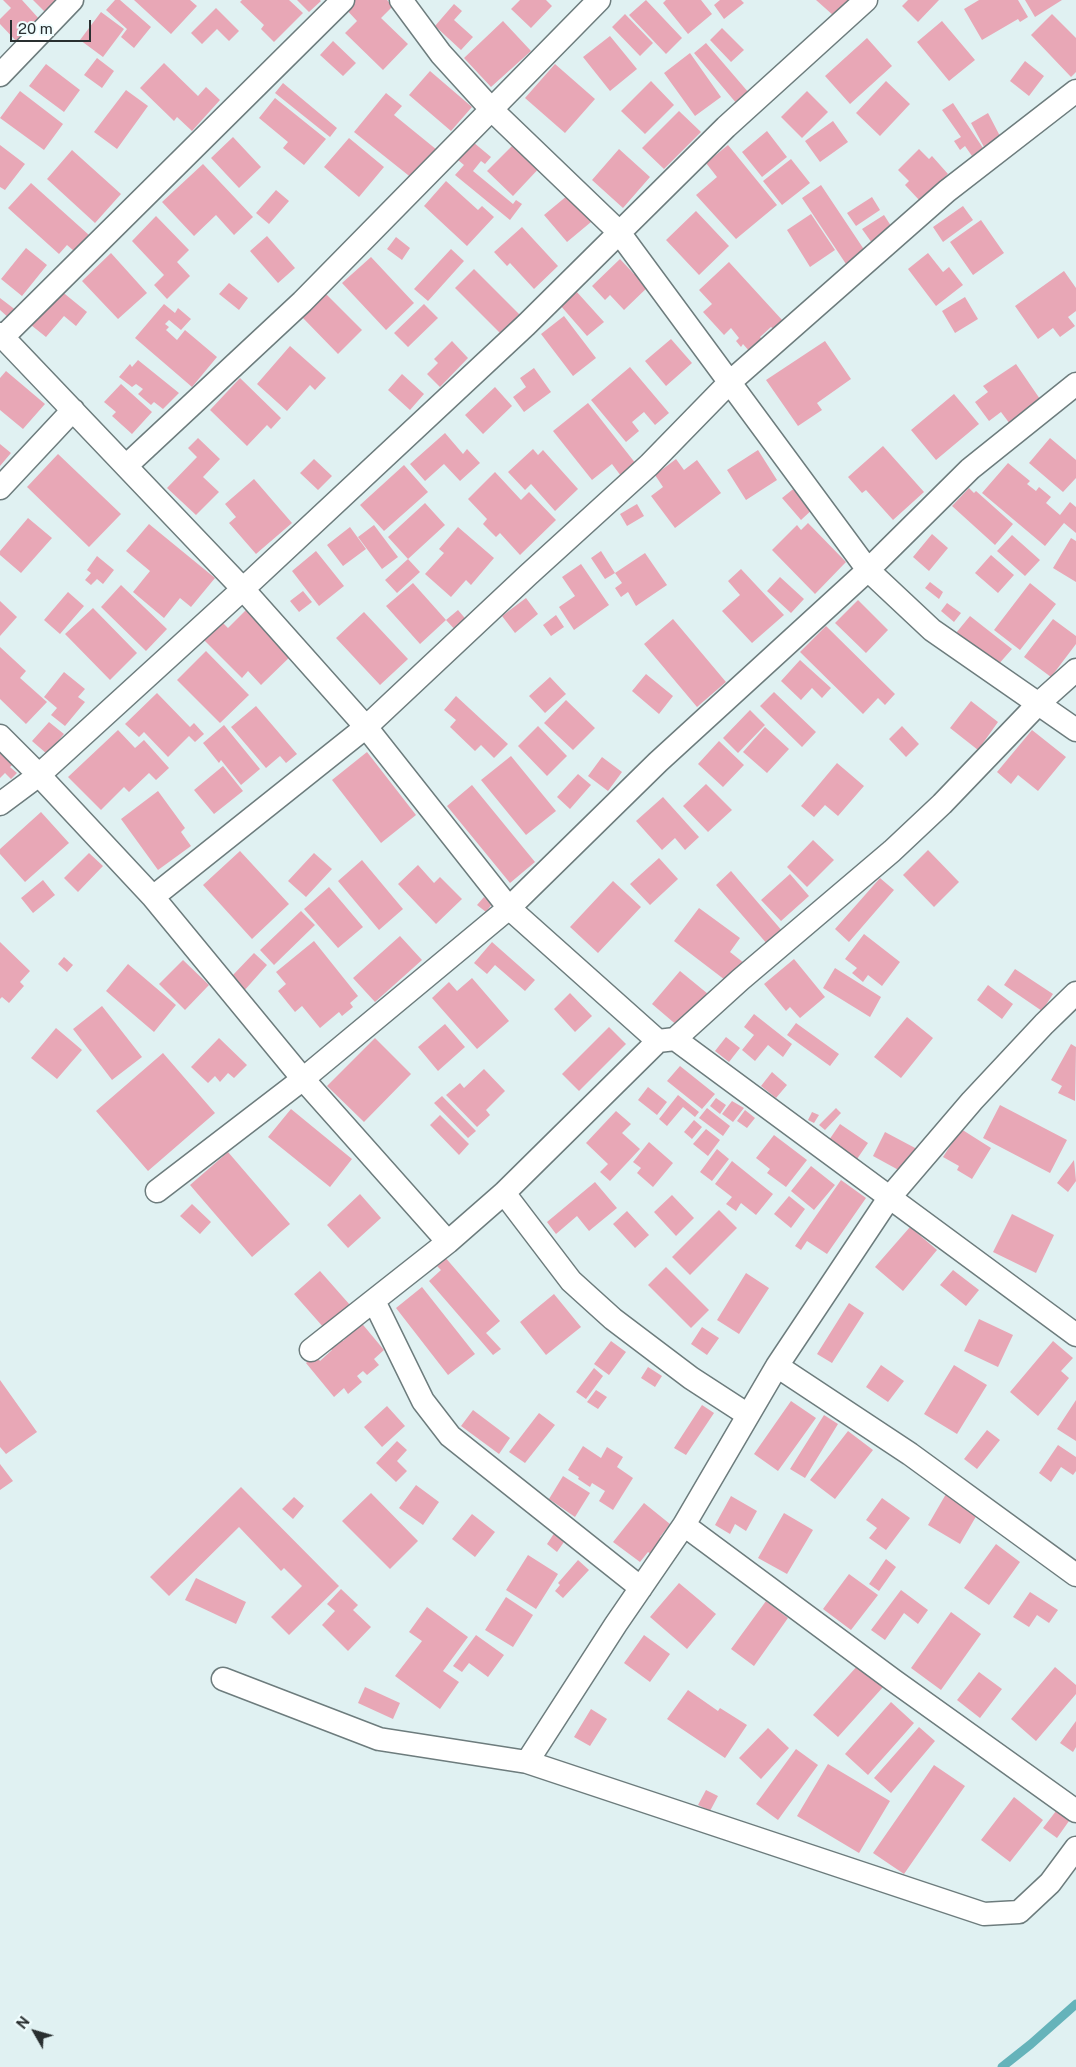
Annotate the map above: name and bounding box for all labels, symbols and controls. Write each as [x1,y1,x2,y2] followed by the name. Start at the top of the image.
[12,10,94,42] scale bar
[18,20,53,37] text: 20 m
[10,2007,60,2057] north arrow
[13,2014,33,2032] text: N

